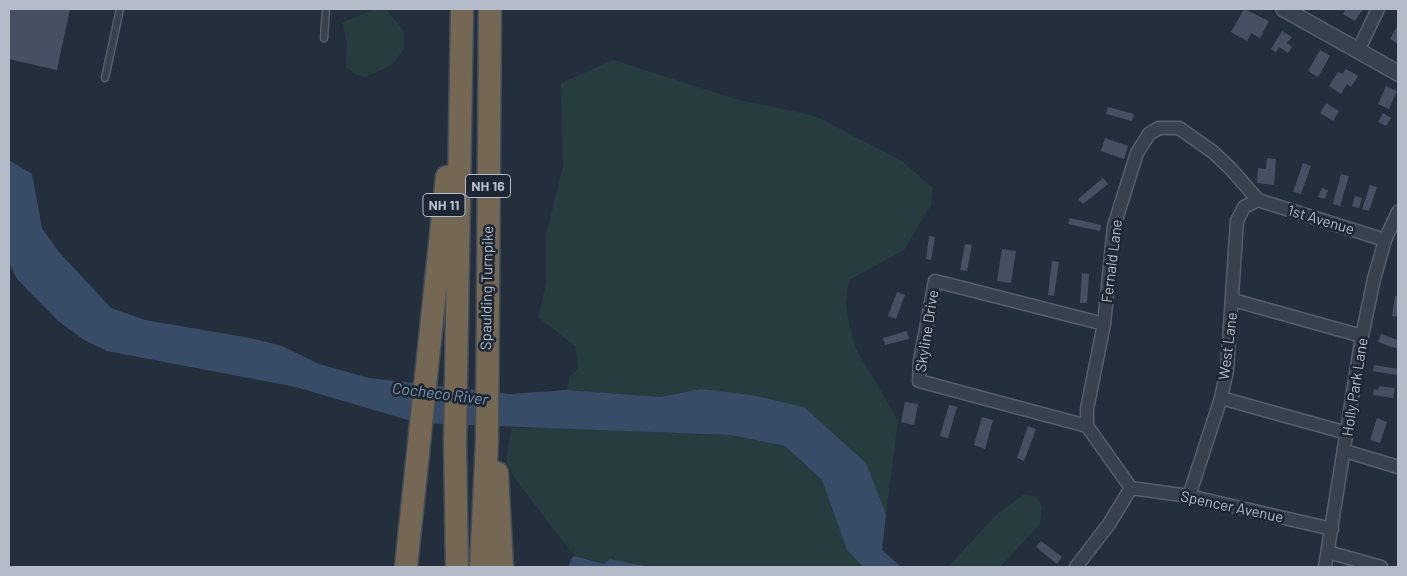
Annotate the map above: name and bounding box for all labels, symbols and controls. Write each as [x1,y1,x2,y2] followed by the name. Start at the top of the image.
[466,175,510,198] road number: NH 16
[423,194,465,216] road number: NH 11
[1286,201,1356,239] street label: 1st Avenue
[1098,218,1126,304] street label: Fernald Lane
[477,226,497,350] street label: Spaulding Turnpike
[912,289,942,373] street label: Skyline Drive
[1215,311,1241,381] street label: West Lane
[1338,336,1372,438] street label: Holly Park Lane
[391,379,489,409] water label: Cocheco River
[1179,487,1285,527] street label: Spencer Avenue

